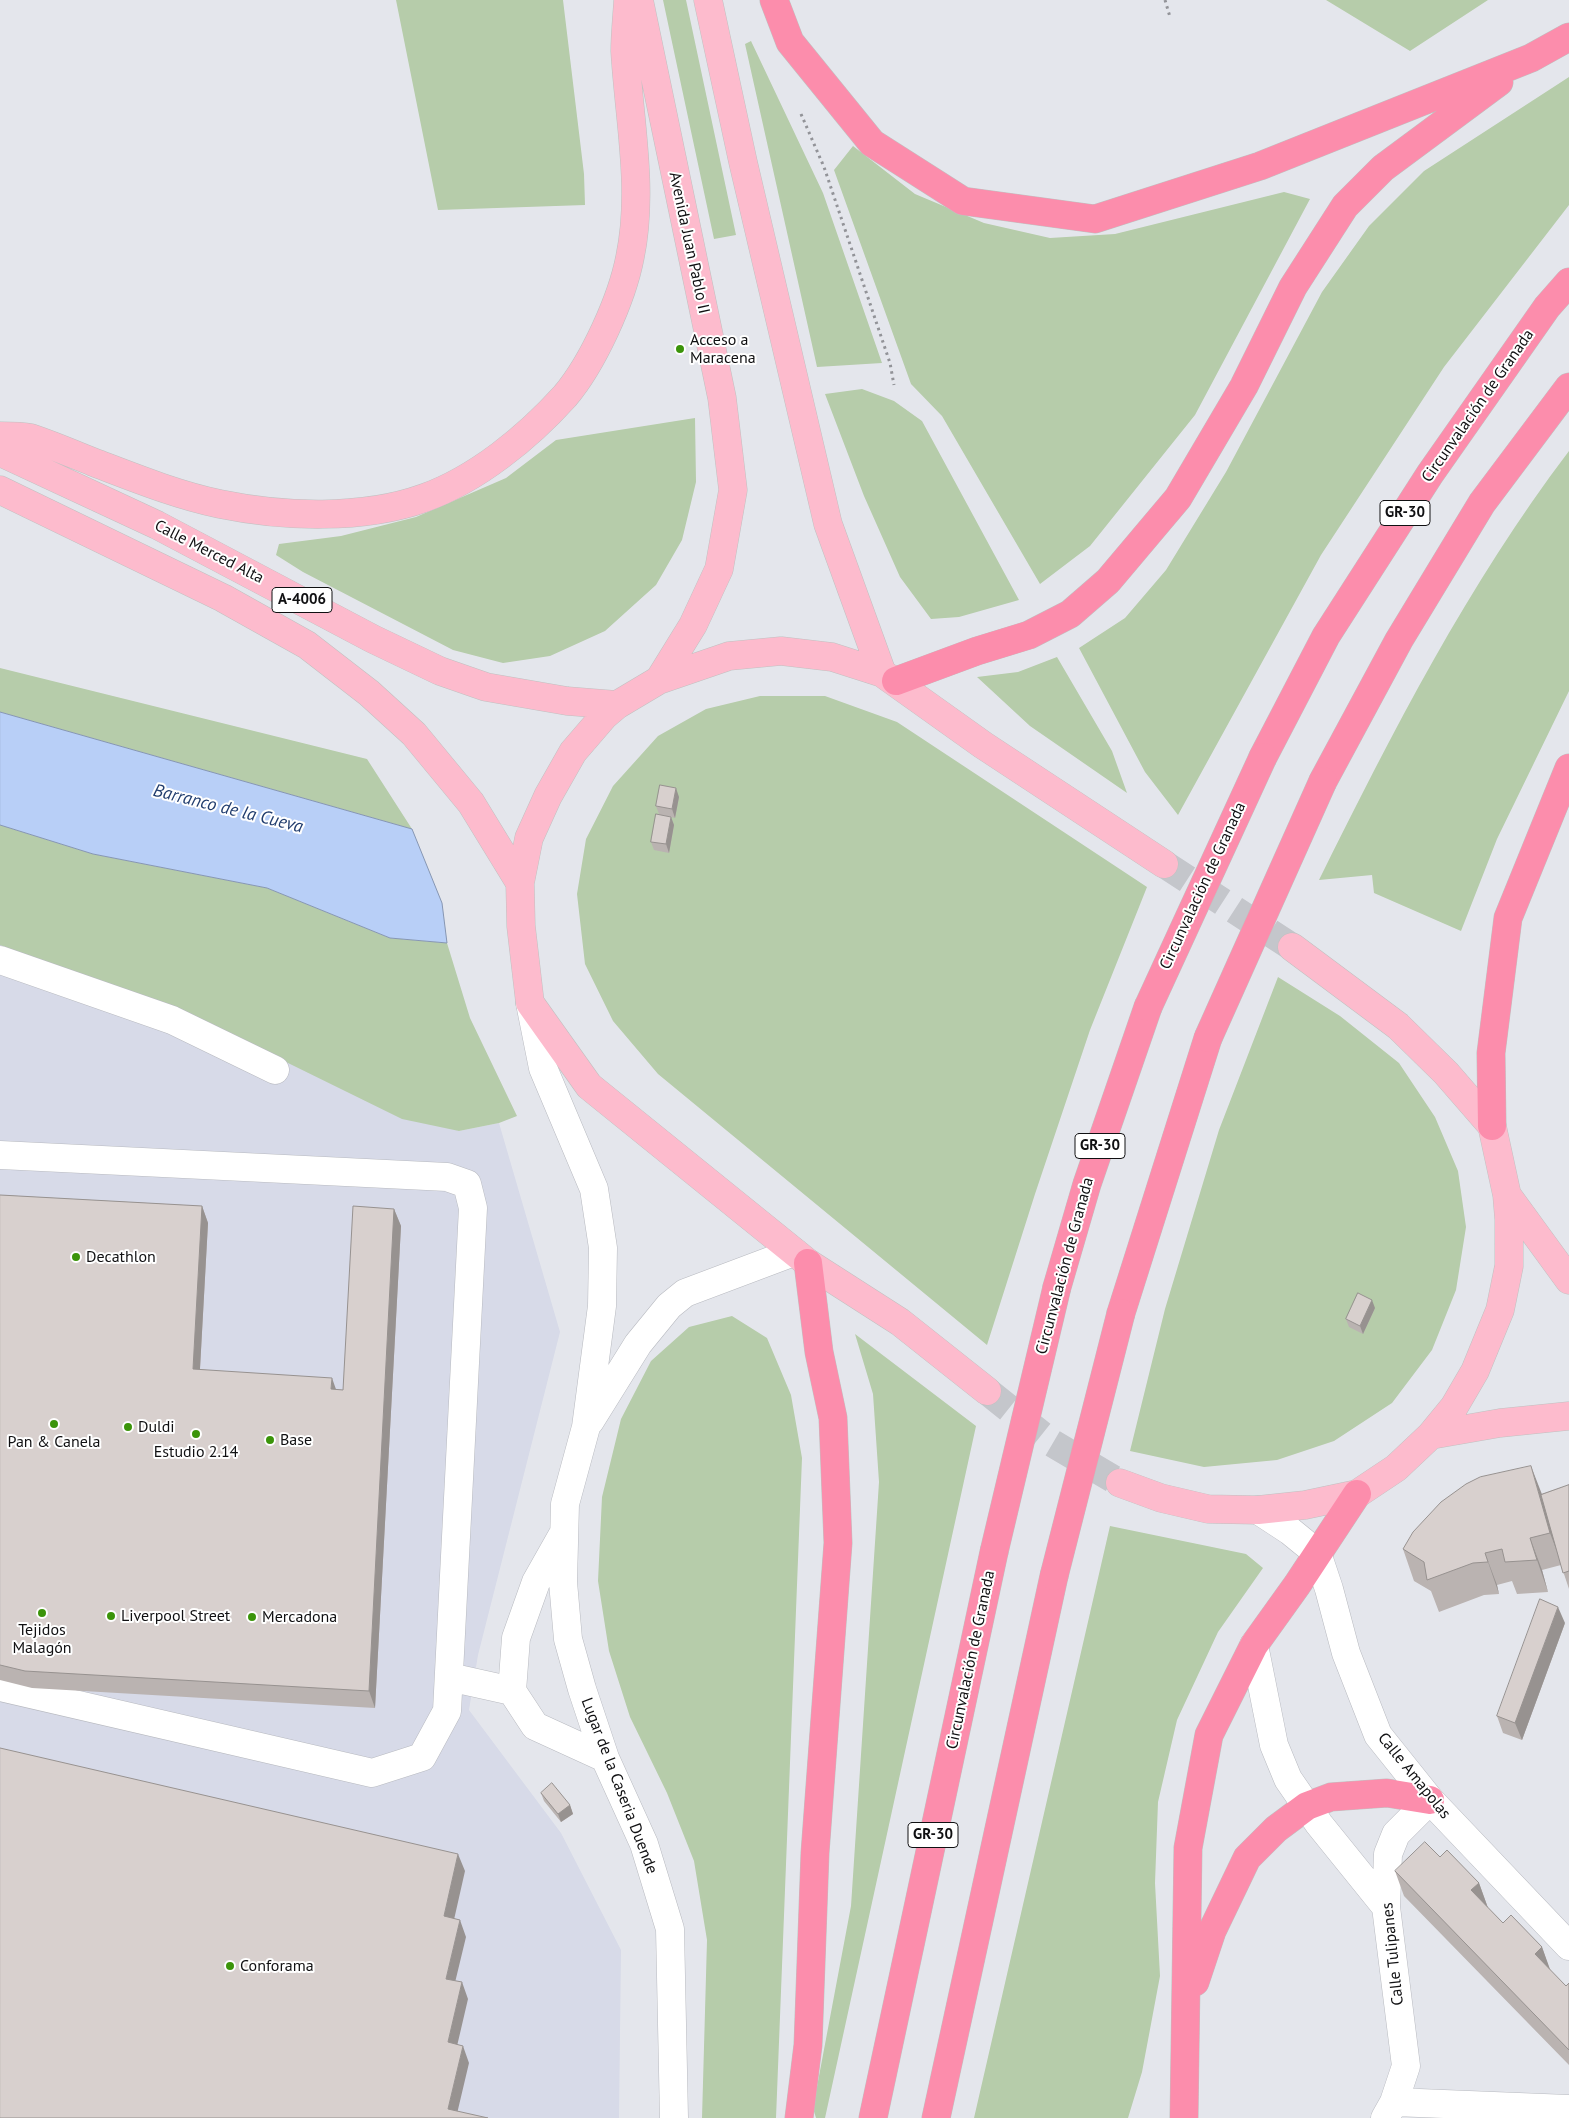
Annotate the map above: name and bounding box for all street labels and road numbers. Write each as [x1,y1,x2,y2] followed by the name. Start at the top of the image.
[665,170,713,316] street label: Avenida Juan Pablo II
[1418,326,1538,486] street label: Circunvalación de Granada
[1380,500,1430,526] road number: GR-30
[151,516,267,588] street label: Calle Merced Alta
[272,588,332,612] road number: A-4006
[1156,799,1250,973] street label: Circunvalación de Granada
[1075,1134,1125,1158] road number: GR-30
[1032,1176,1098,1356] street label: Circunvalación de Granada
[943,1569,999,1751] street label: Circunvalación de Granada
[577,1695,661,1877] street label: Lugar de la Caseria Duende
[1373,1729,1455,1823] street label: Calle Amapolas
[908,1822,958,1848] road number: GR-30
[1378,1902,1408,2006] street label: Calle Tulipanes

